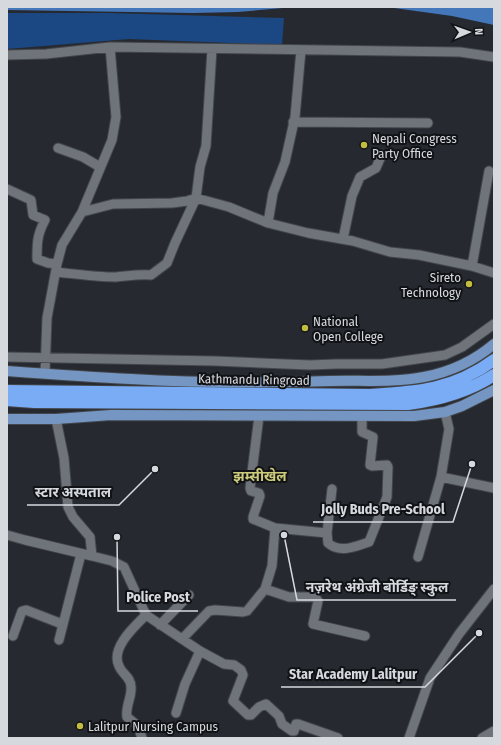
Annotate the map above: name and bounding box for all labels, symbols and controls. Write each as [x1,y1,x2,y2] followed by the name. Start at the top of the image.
[449,12,489,52] north arrow
[472,28,485,35] text: N
[372,131,457,161] place label: Nepali Congress Party Office
[359,140,369,150] marker: Nepali Congress Party Office
[401,270,461,300] place label: Sireto Technology
[464,279,474,289] marker: Sireto Technology
[313,314,383,344] place label: National Open College
[300,323,310,333] marker: National Open College
[198,371,310,388] street label: Kathmandu Ringroad
[233,467,287,485] district label: झम्सीखेल
[27,479,119,505] callout: स्टार अस्पताल
[35,484,112,501] text: स्टार अस्पताल
[313,496,453,522] callout: Jolly Buds Pre-School
[320,501,445,518] text: Jolly Buds Pre-School
[297,574,456,600] callout: नज़रेथ अंग्रेजी बोर्डिङ् स्कुल
[306,578,449,597] text: नज़रेथ अंग्रेजी बोर्डिङ् स्कुल
[118,585,198,611] callout: Police Post
[126,589,191,606] text: Police Post
[281,661,425,687] callout: Star Academy Lalitpur
[289,666,418,683] text: Star Academy Lalitpur
[88,719,219,734] place label: Lalitpur Nursing Campus
[75,721,85,731] marker: Lalitpur Nursing Campus

